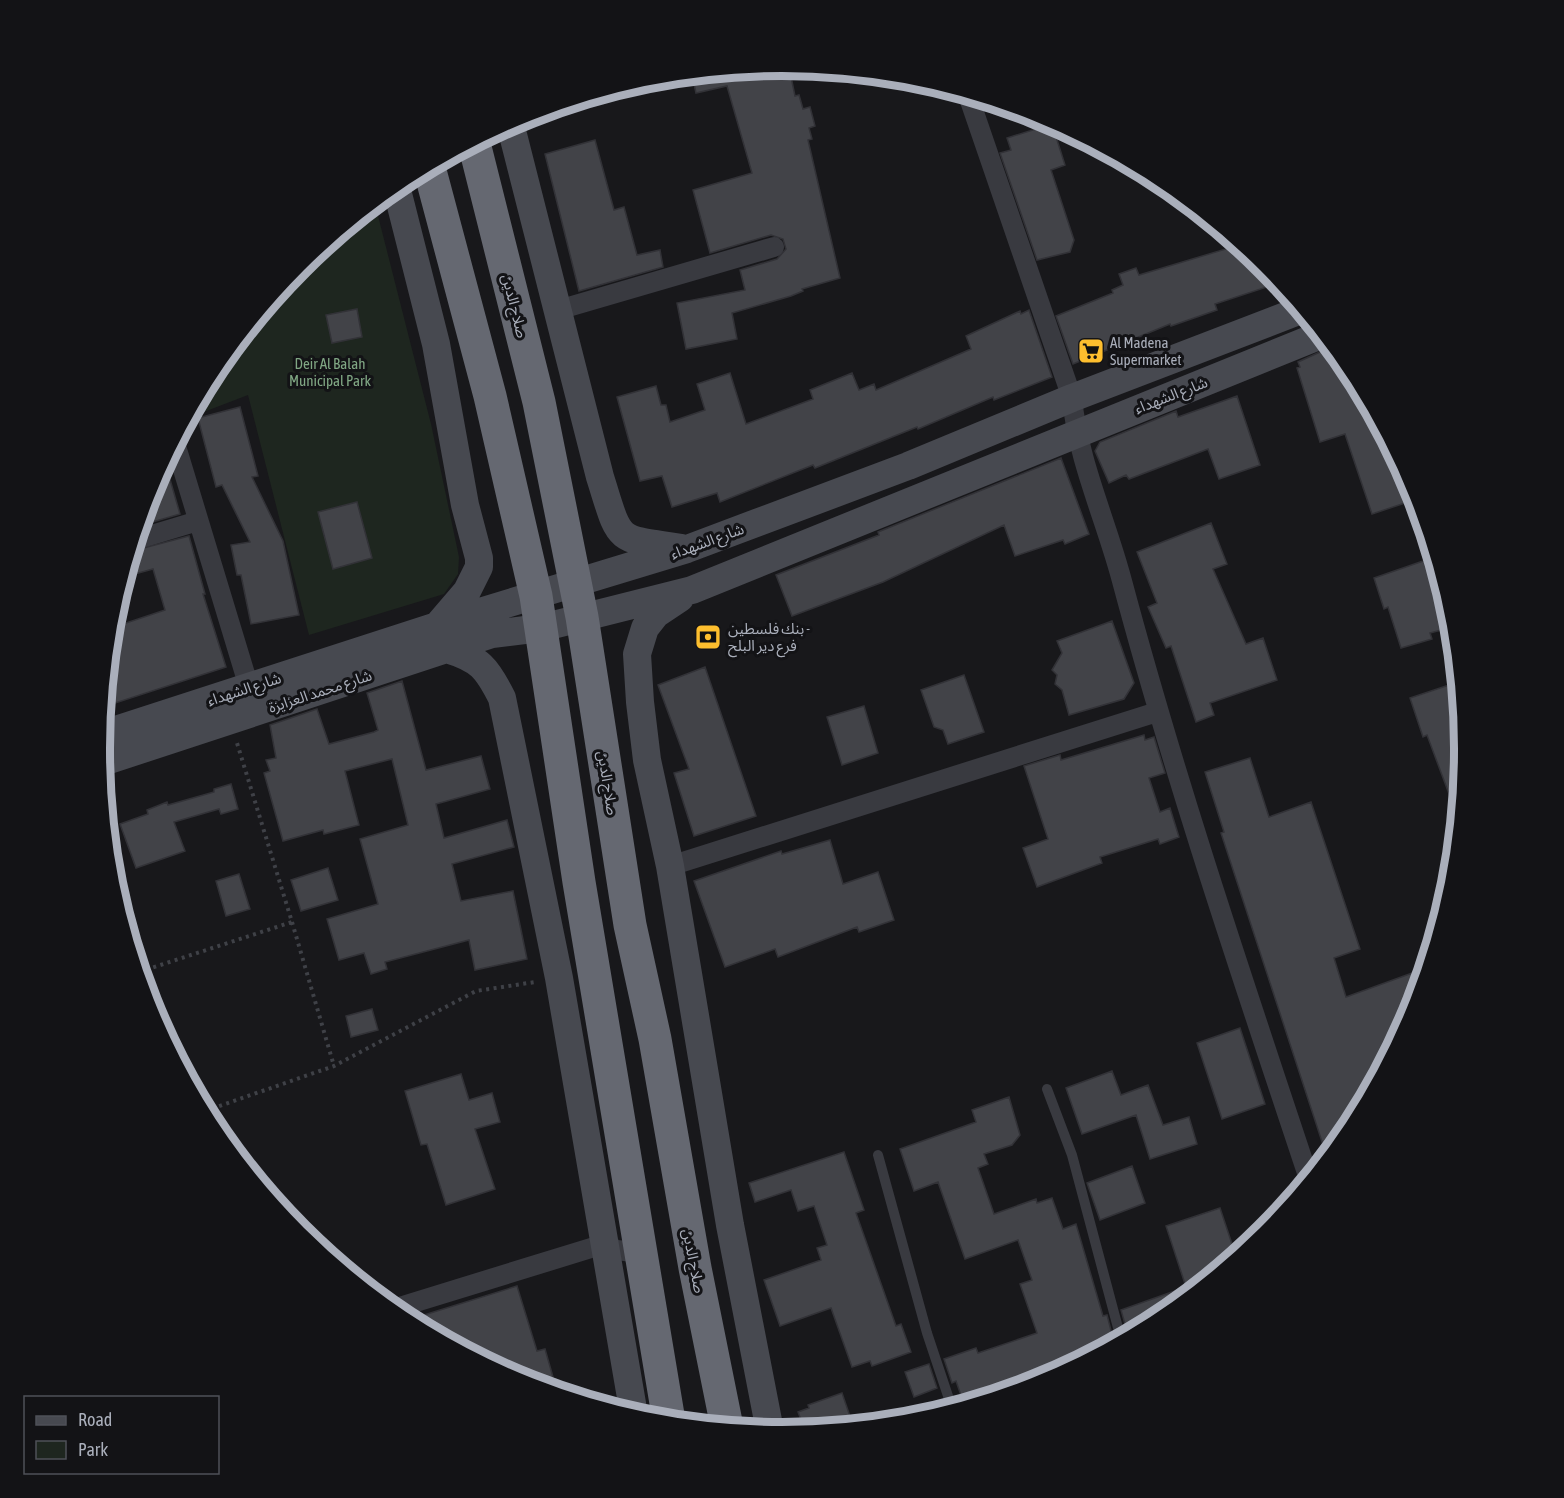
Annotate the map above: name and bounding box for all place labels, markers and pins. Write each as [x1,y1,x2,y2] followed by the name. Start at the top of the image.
[1110,334,1182,368] place label: Al Madena Supermarket
[1076,336,1106,366] supermarket icon: Al Madena Supermarket
[728,620,810,658] place label: بنك فلسطين - فرع دير البلح
[693,622,723,652] bank icon: بنك فلسطين - فرع دير البلح

